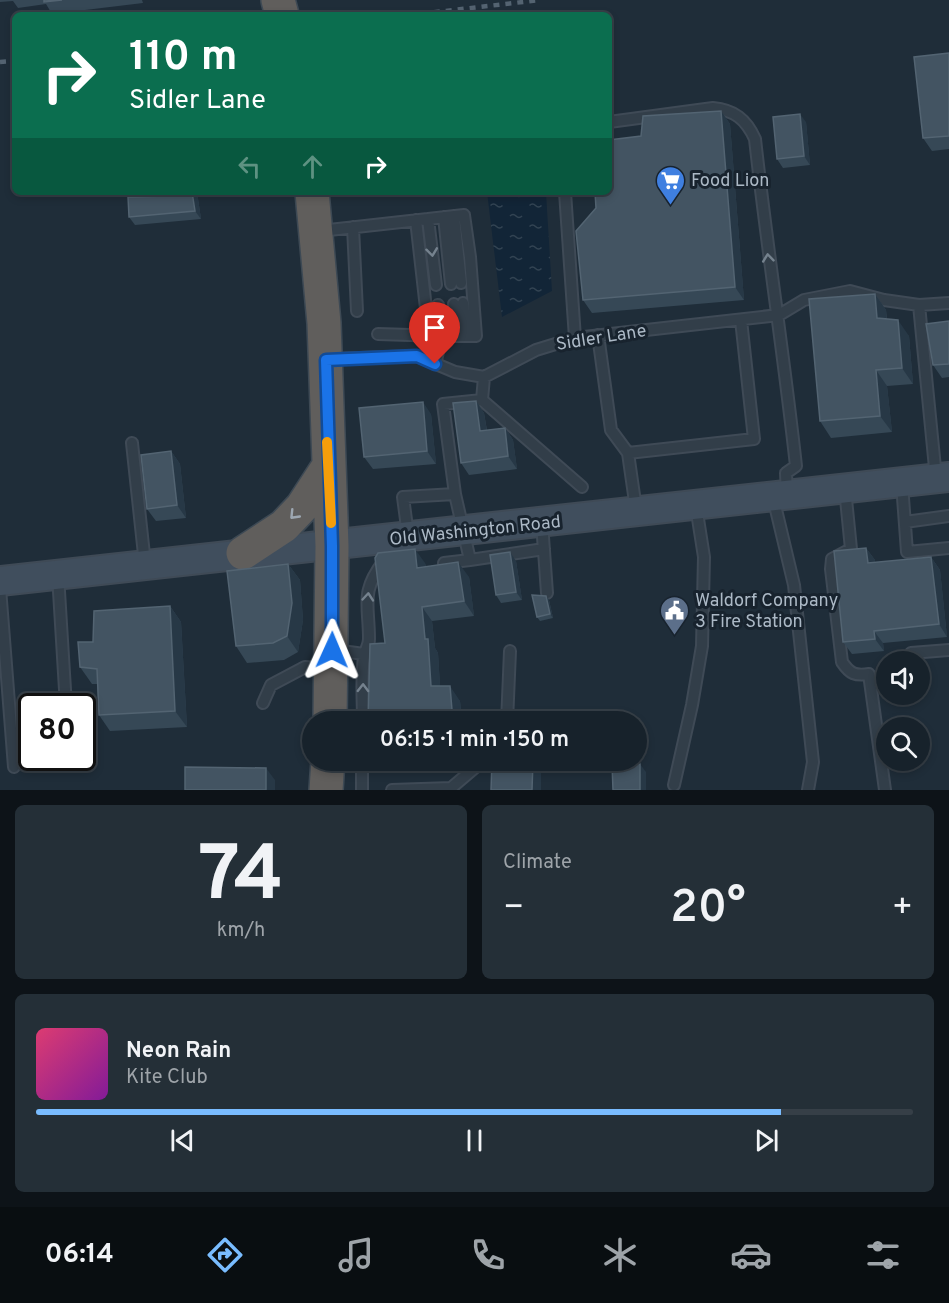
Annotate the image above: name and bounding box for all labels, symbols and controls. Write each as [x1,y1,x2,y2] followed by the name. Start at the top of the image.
[129,32,238,85] text: 110 m
[30,36,108,114] icon: right
[129,84,266,118] text: Sidler Lane
[233,150,266,183] icon: left
[296,150,329,183] icon: ahead
[359,150,392,183] icon: right
[654,164,686,206] supermarket icon: Food Lion
[691,170,769,193] place label: Food Lion
[425,247,438,256] one-way arrow
[762,253,775,262] one-way arrow
[409,302,460,364] pin
[418,311,451,344] icon: arrive
[554,320,648,357] street label: Sidler Lane
[291,508,302,519] one-way arrow
[388,511,562,552] street label: Old Washington Road
[695,590,838,634] place label: Waldorf Company 3 Fire Station
[361,593,374,602] one-way arrow
[658,594,690,636] public building icon: Waldorf Company 3 Fire Station
[300,618,364,682] position arrow
[876,651,930,771] map controls
[876,651,930,705] button: sound
[357,683,370,692] one-way arrow
[18,693,96,771] speed limit sign: 80
[876,717,930,771] button: search
[380,727,569,754] text: 06:15 · 1 min · 150 m
[198,829,284,928] text: 74
[503,850,572,876] text: Climate
[670,881,746,938] text: 20°
[503,888,524,930] text: −
[892,888,913,930] text: +
[217,918,265,944] text: km/h
[126,1038,231,1065] text: Neon Rain
[126,1065,208,1091] text: Kite Club
[166,1124,199,1157] icon: previous
[458,1124,491,1157] icon: pause
[750,1124,783,1157] icon: next
[204,1234,246,1276] icon: directions
[335,1234,377,1276] icon: music
[467,1234,509,1276] icon: phone
[599,1234,641,1276] icon: climate
[730,1234,772,1276] icon: car
[862,1234,904,1276] icon: filters
[45,1238,114,1272] text: 06:14

